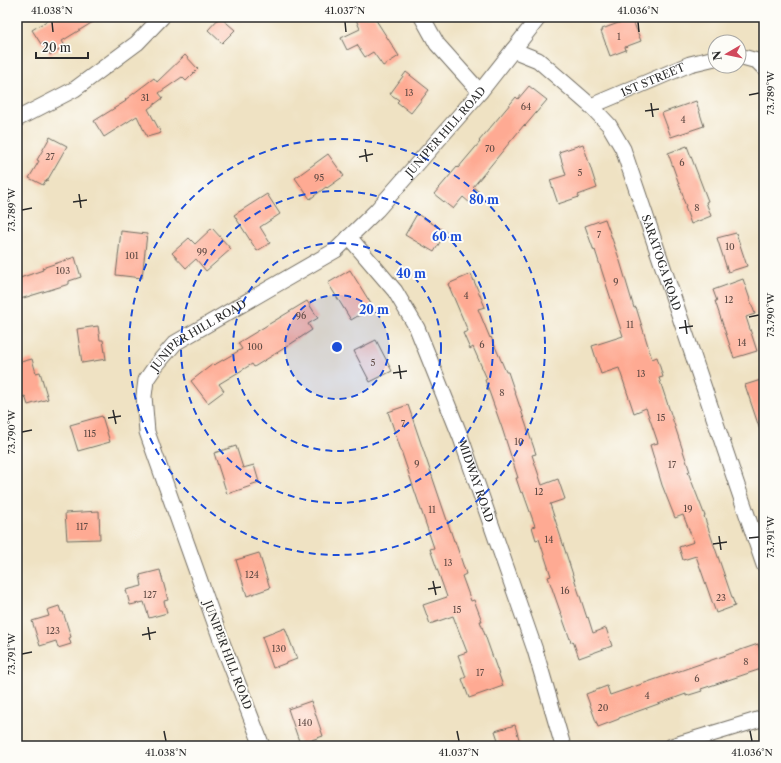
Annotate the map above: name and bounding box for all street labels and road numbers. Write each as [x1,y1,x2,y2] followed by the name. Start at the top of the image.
[618,60,688,100] street label: 1ST STREET
[401,84,489,181] street label: JUNIPER HILL ROAD
[639,213,684,313] street label: SARATOGA ROAD
[146,296,249,375] street label: JUNIPER HILL ROAD
[455,438,497,524] street label: MIDWAY ROAD
[200,597,255,711] street label: JUNIPER HILL ROAD

